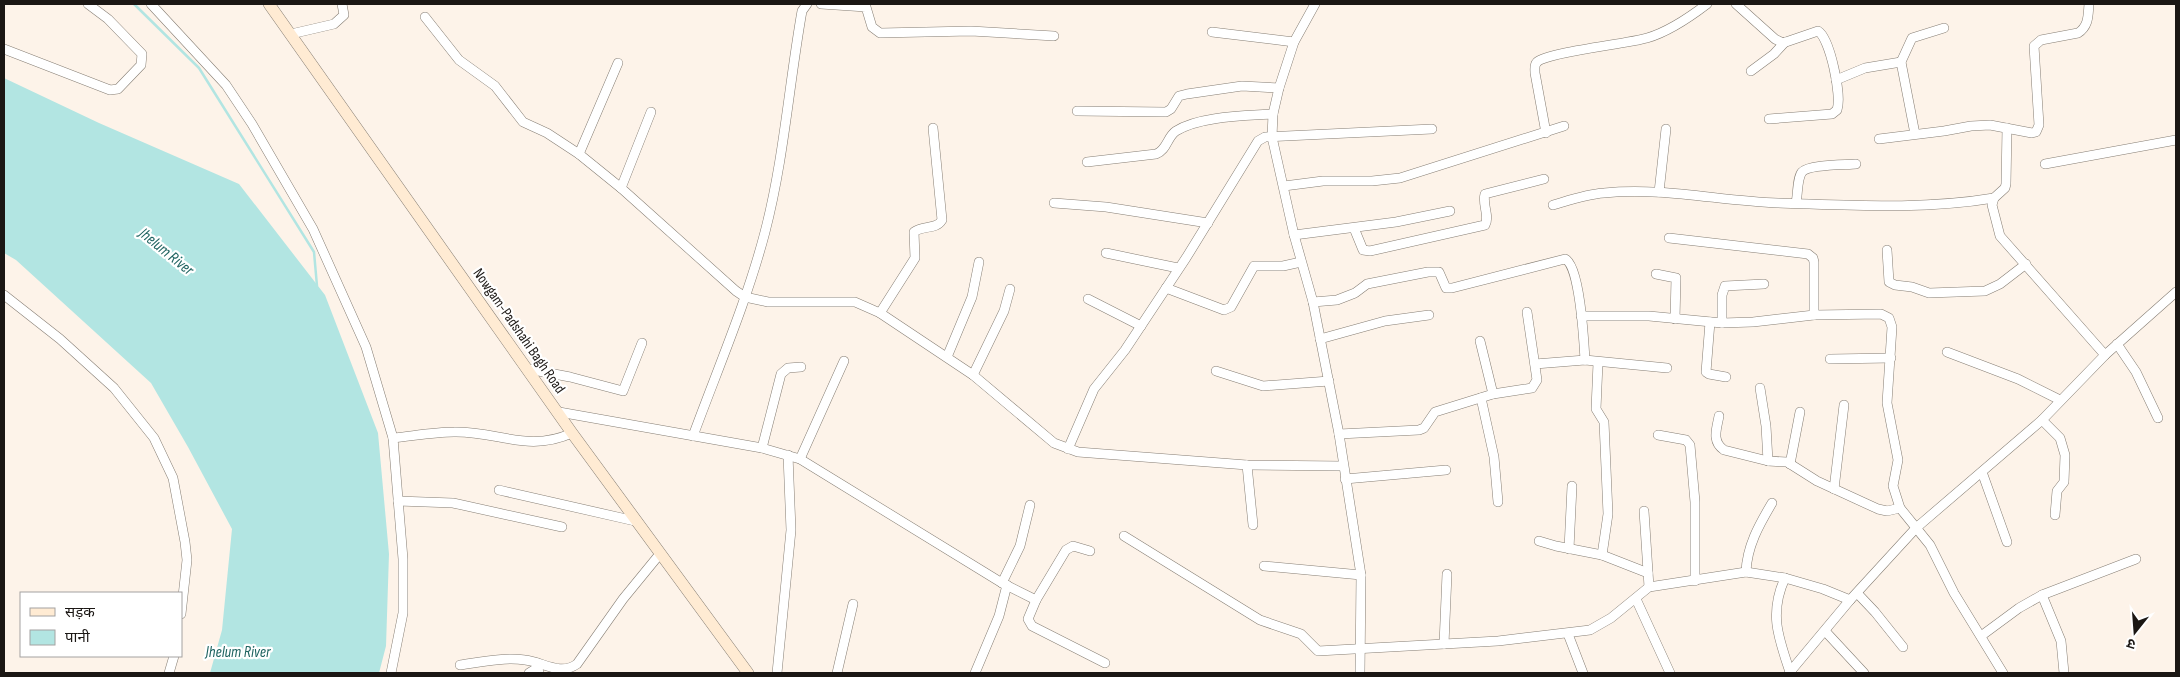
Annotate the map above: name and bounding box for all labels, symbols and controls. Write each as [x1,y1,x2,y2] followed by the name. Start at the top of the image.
[134,224,198,280] water label: Jhelum River
[469,265,569,397] street label: Nowgam-Padshahi Bagh Road
[20,592,182,657] legend
[65,603,95,622] text: सड़क
[2110,607,2160,657] north arrow
[65,628,91,647] text: पानी
[2124,634,2138,653] text: उ
[205,643,271,662] water label: Jhelum River

